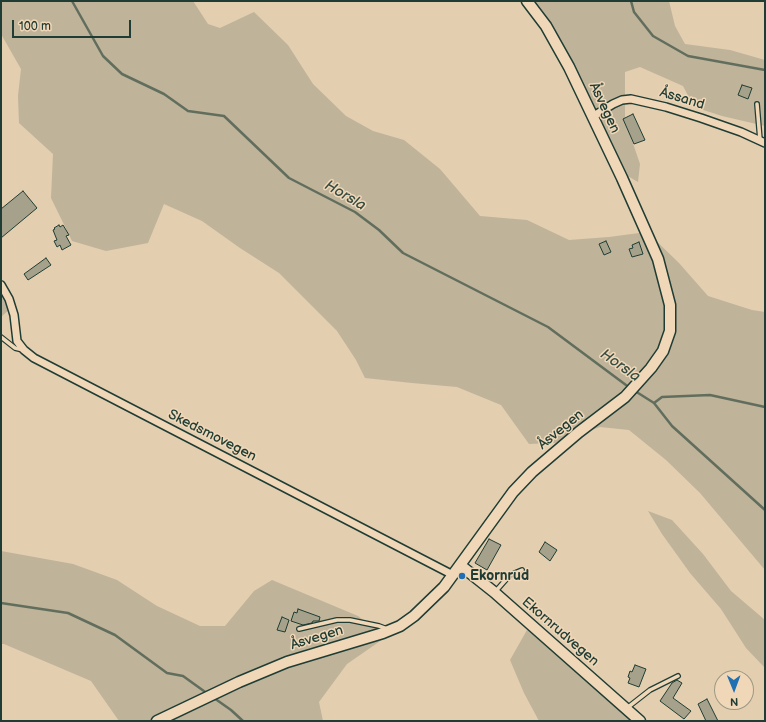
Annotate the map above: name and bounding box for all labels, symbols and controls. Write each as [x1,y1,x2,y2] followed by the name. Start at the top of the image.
[14,12,133,38] scale bar
[19,19,51,34] text: 100 m
[585,80,623,136] street label: Åsvegen
[658,84,706,114] street label: Åssand
[321,177,369,215] water label: Horsla
[597,346,643,386] water label: Horsla
[535,406,587,454] street label: Åsvegen
[165,407,259,465] street label: Skedsmovegen
[470,568,529,584] place label: Ekornrud
[457,571,467,581] marker: Ekornrud
[518,594,602,670] street label: Ekornrudvegen
[289,622,345,654] street label: Åsvegen
[714,670,754,710] north arrow
[730,695,738,708] text: N

